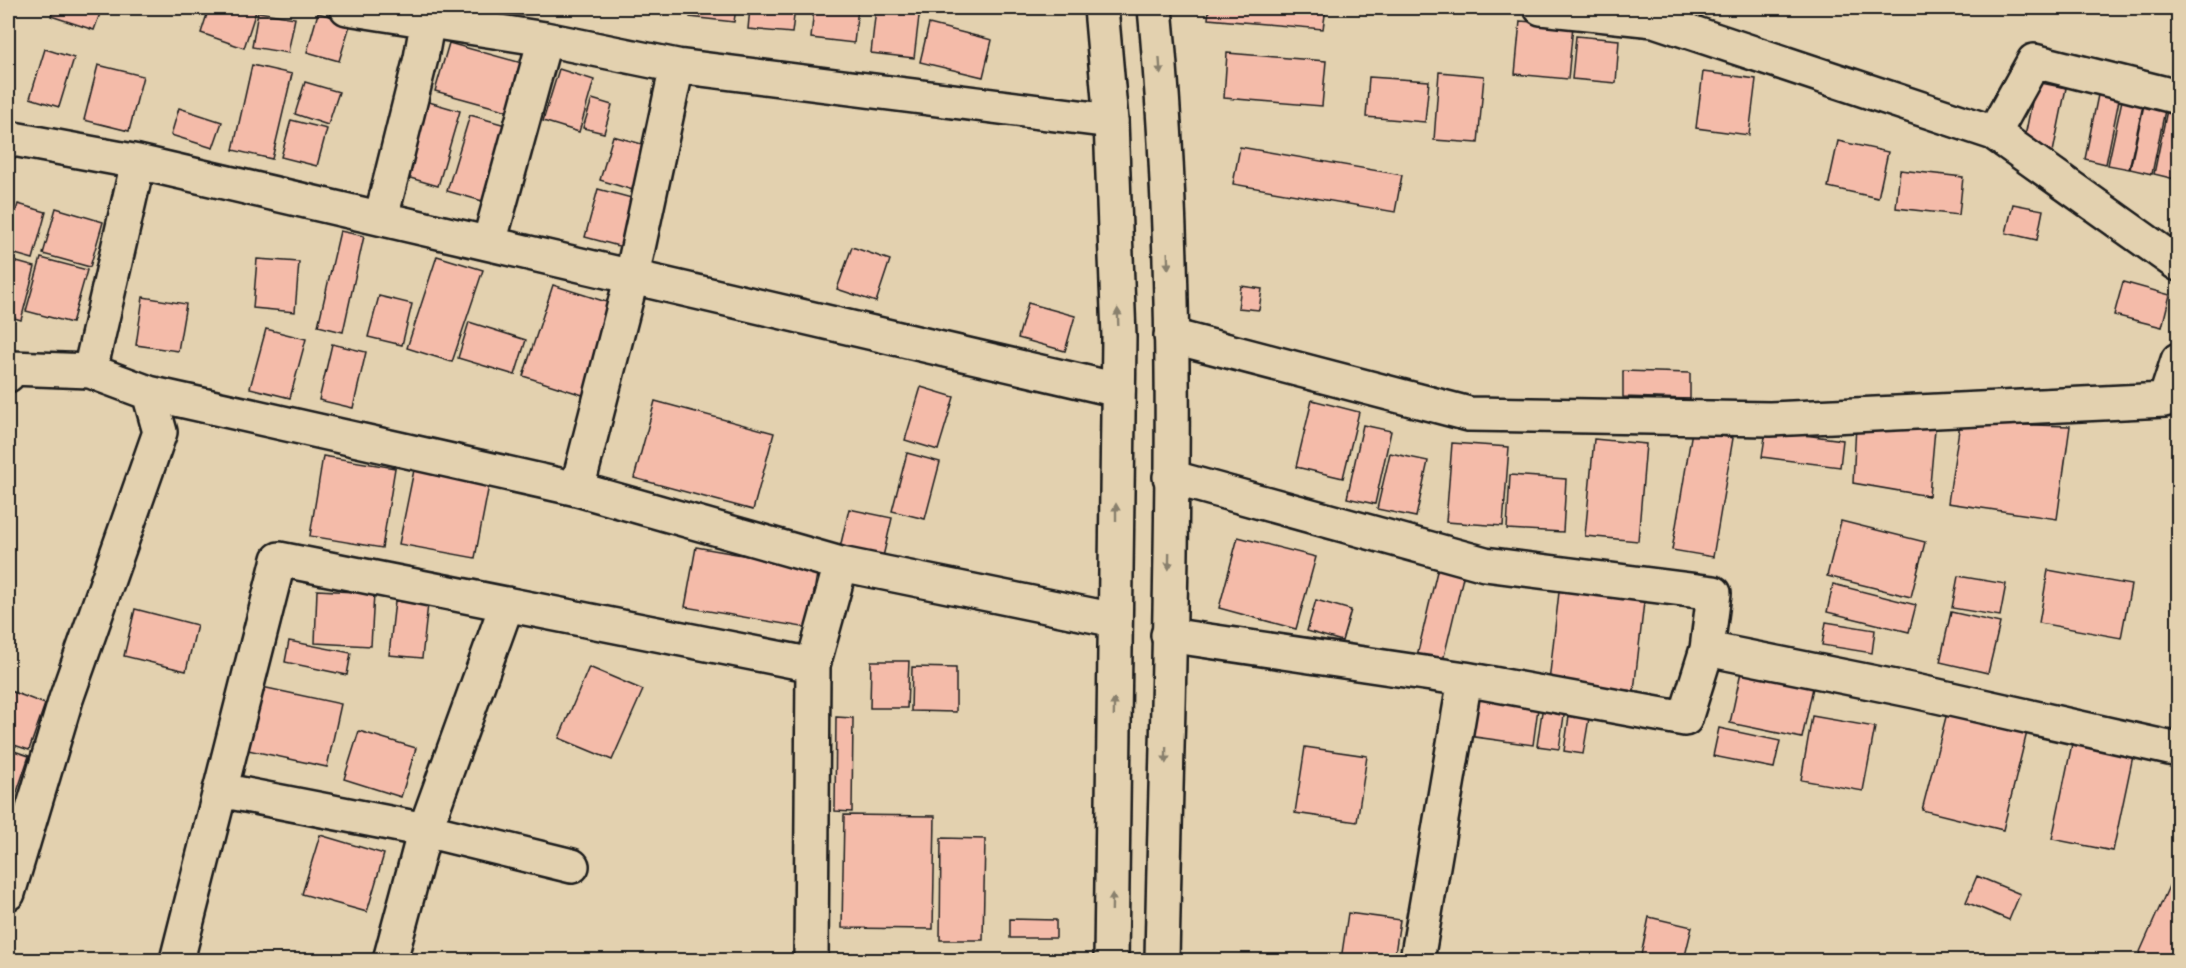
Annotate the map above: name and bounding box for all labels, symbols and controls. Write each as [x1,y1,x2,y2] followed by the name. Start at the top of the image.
[1155,56,1165,75] one-way arrow
[1164,251,1173,270] one-way arrow
[1113,308,1123,327] one-way arrow
[1111,503,1121,522] one-way arrow
[1164,551,1174,570] one-way arrow
[1109,698,1119,717] one-way arrow
[1161,746,1171,765] one-way arrow
[1107,893,1117,912] one-way arrow

